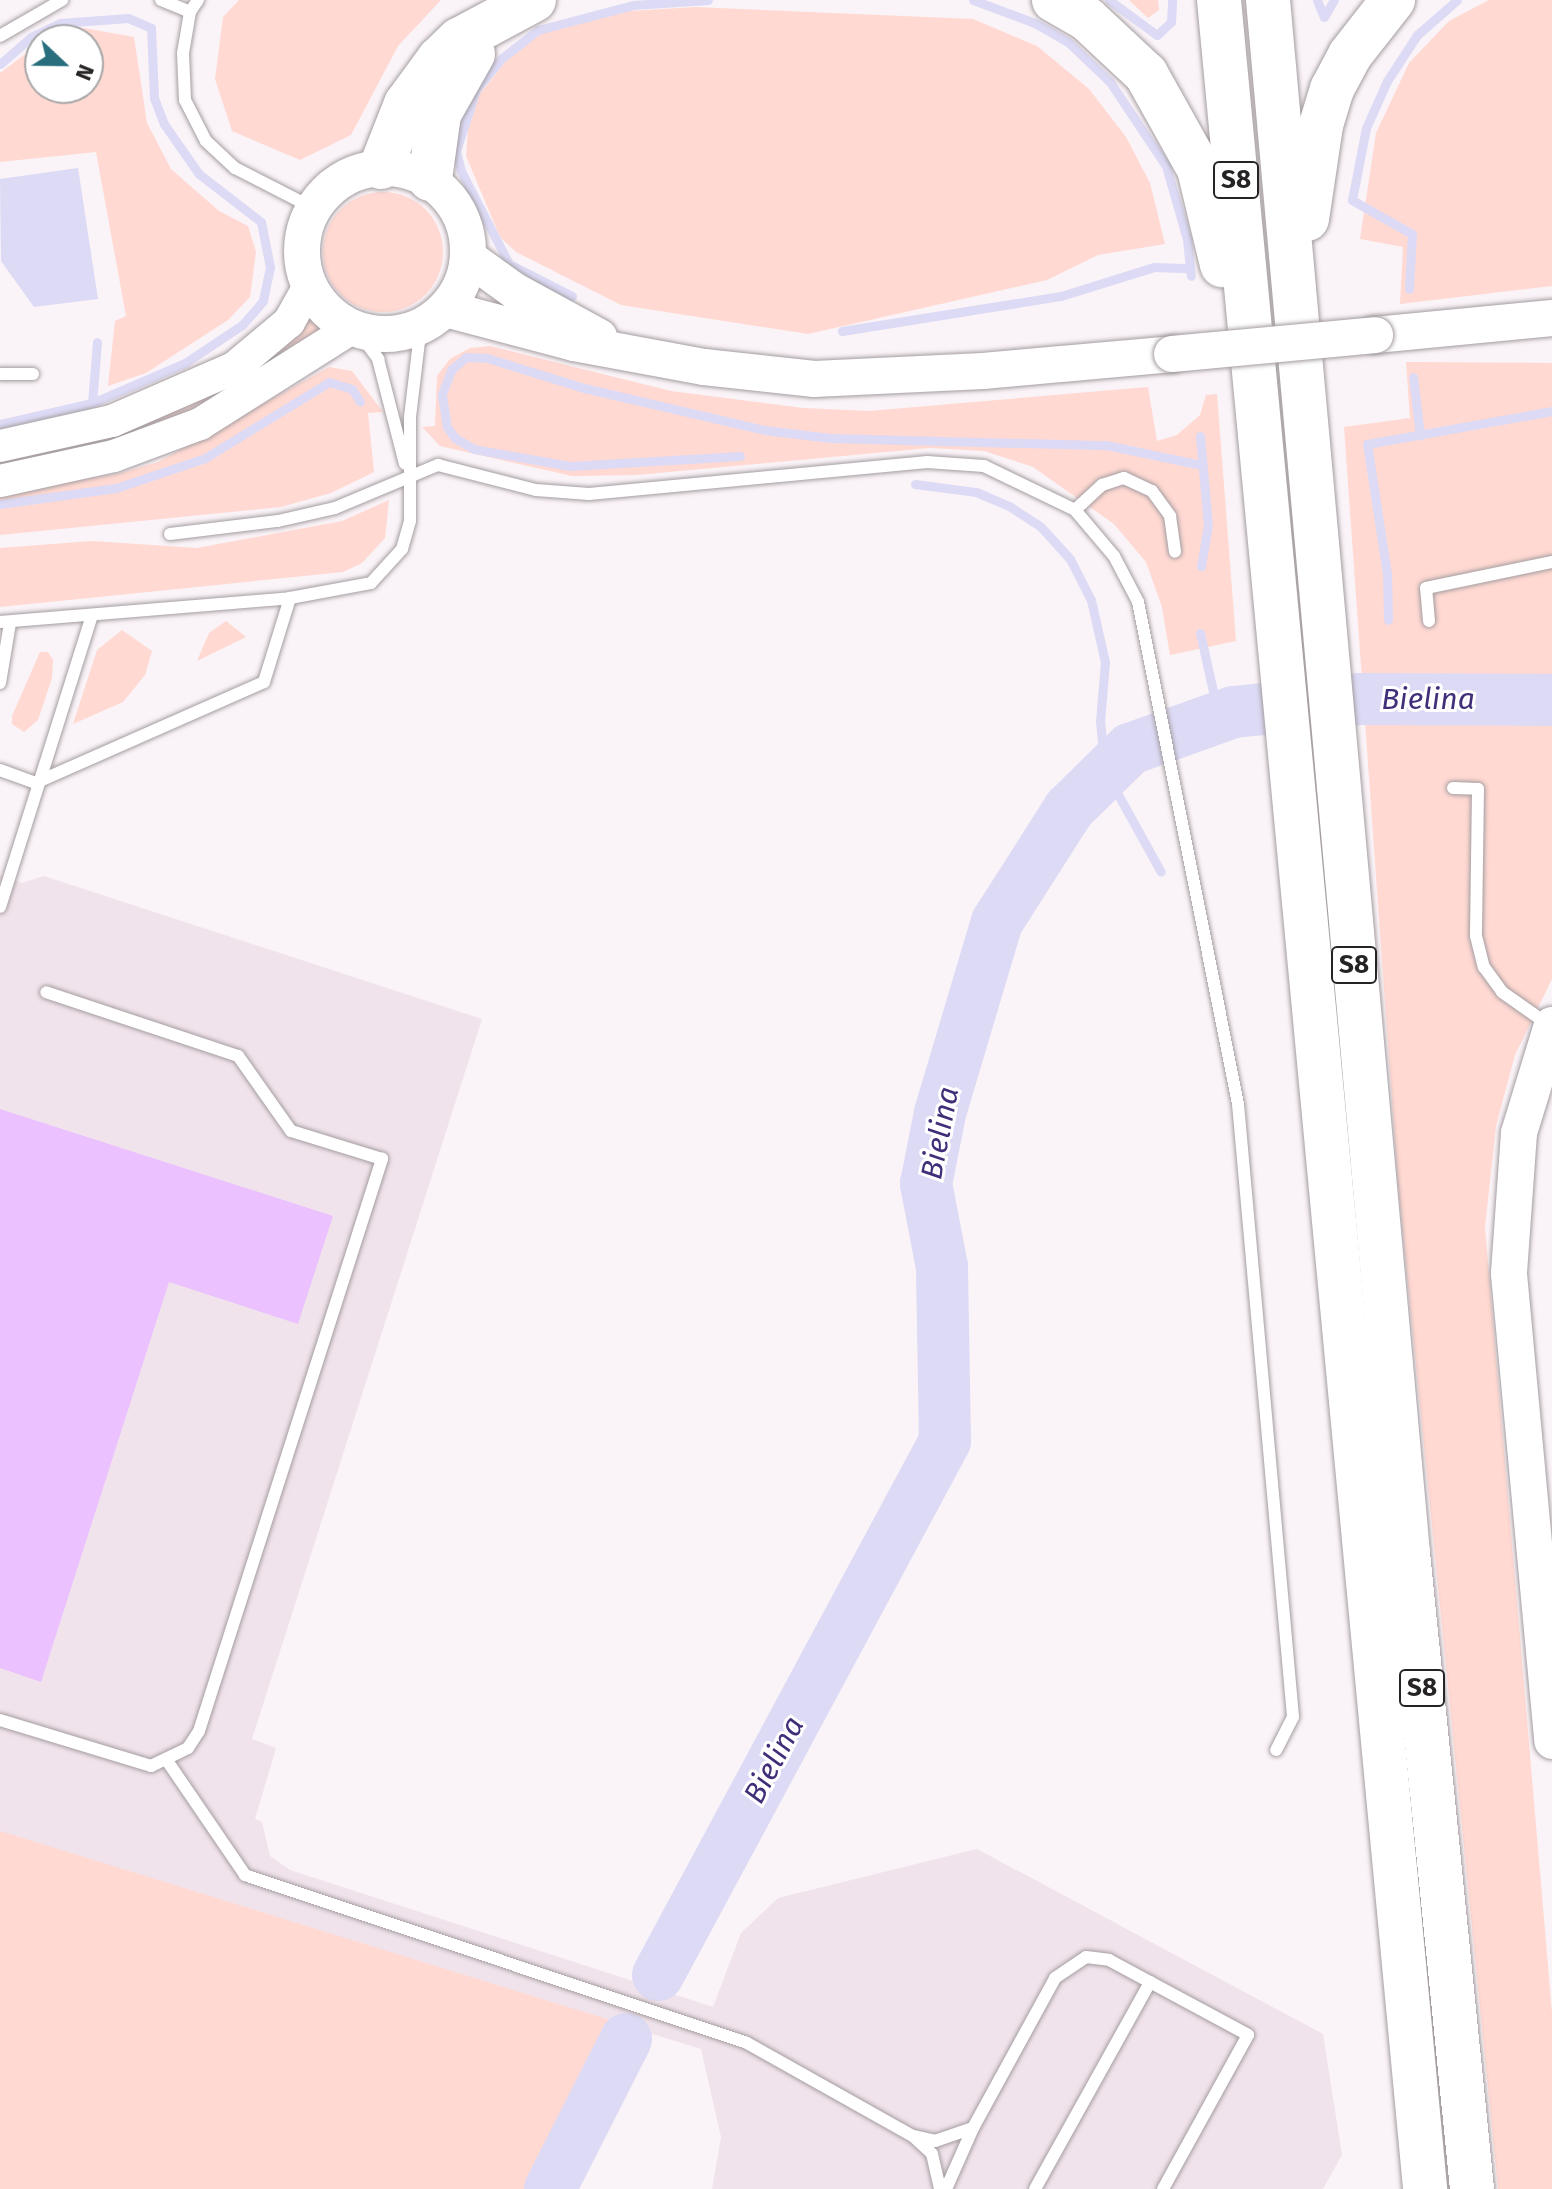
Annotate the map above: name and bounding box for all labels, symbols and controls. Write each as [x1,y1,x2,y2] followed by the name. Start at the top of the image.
[24,24,104,104] north arrow
[70,61,100,84] text: N
[1212,158,1260,202] road number: S8
[1381,681,1475,717] water label: Bielina
[1330,943,1378,987] road number: S8
[913,1084,967,1182] water label: Bielina
[1398,1666,1446,1710] road number: S8
[736,1710,812,1810] water label: Bielina

